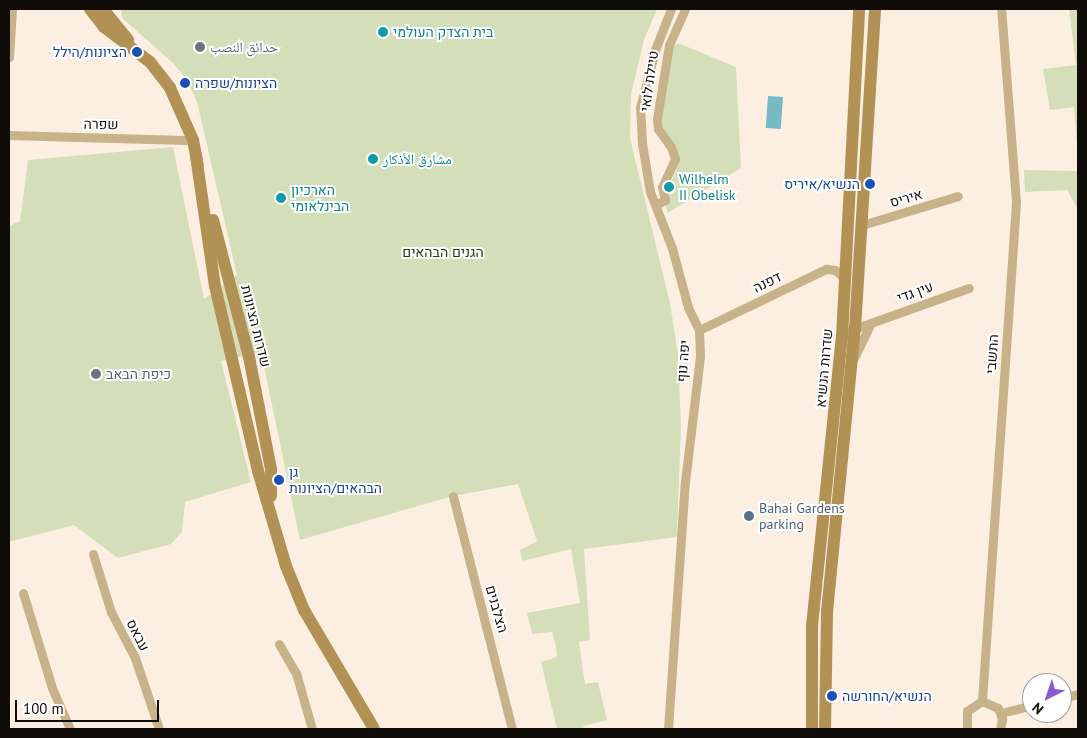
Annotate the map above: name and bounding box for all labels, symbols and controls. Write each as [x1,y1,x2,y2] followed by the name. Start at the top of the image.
[393,24,493,40] place label: בית הצדק העולמי
[377,26,389,38] marker: בית הצדק העולמי
[210,39,278,55] place label: حدائق النصب
[194,41,206,53] marker: حدائق النصب
[53,44,127,60] place label: הציונות/הילל
[131,46,143,58] marker: הציונות/הילל
[636,49,662,113] street label: טיילת לואי
[195,75,277,91] place label: הציונות/שפרה
[179,77,191,89] marker: הציונות/שפרה
[83,115,119,133] street label: שפרה
[383,151,452,167] place label: مشارق الأذكار
[367,153,379,165] marker: مشارق الأذكار
[679,171,736,203] place label: Wilhelm II Obelisk
[784,176,860,192] place label: הנשיא/איריס
[864,178,876,190] marker: הנשיא/איריס
[663,181,675,193] marker: Wilhelm II Obelisk
[291,182,349,214] place label: הארכיון הבינלאומי
[888,185,924,211] street label: איריס
[275,192,287,204] marker: הארכיון הבינלאומי
[402,244,484,260] park label: הגנים הבהאים
[750,268,784,296] street label: דפנה
[895,278,935,306] street label: עין גדי
[238,283,274,369] street label: שדרות הציונות
[812,328,836,408] street label: שדרות הנשיא
[982,334,1002,374] street label: התשבי
[673,339,693,383] street label: יפה נוף
[106,366,171,382] place label: כיפת הבאב
[90,368,102,380] marker: כיפת הבאב
[289,464,382,497] place label: גן הבהאים/הציונות
[273,474,285,486] marker: גן הבהאים/הציונות
[759,500,845,532] place label: Bahai Gardens parking
[743,510,755,522] marker: Bahai Gardens parking
[482,583,512,635] street label: הצלבנים
[123,616,153,654] street label: עבאס
[1022,673,1072,723] north arrow
[842,688,932,704] place label: הנשיא/החורשה
[18,690,161,722] scale bar
[826,690,838,702] marker: הנשיא/החורשה
[23,699,64,718] text: 100 m
[1028,699,1047,718] text: N

